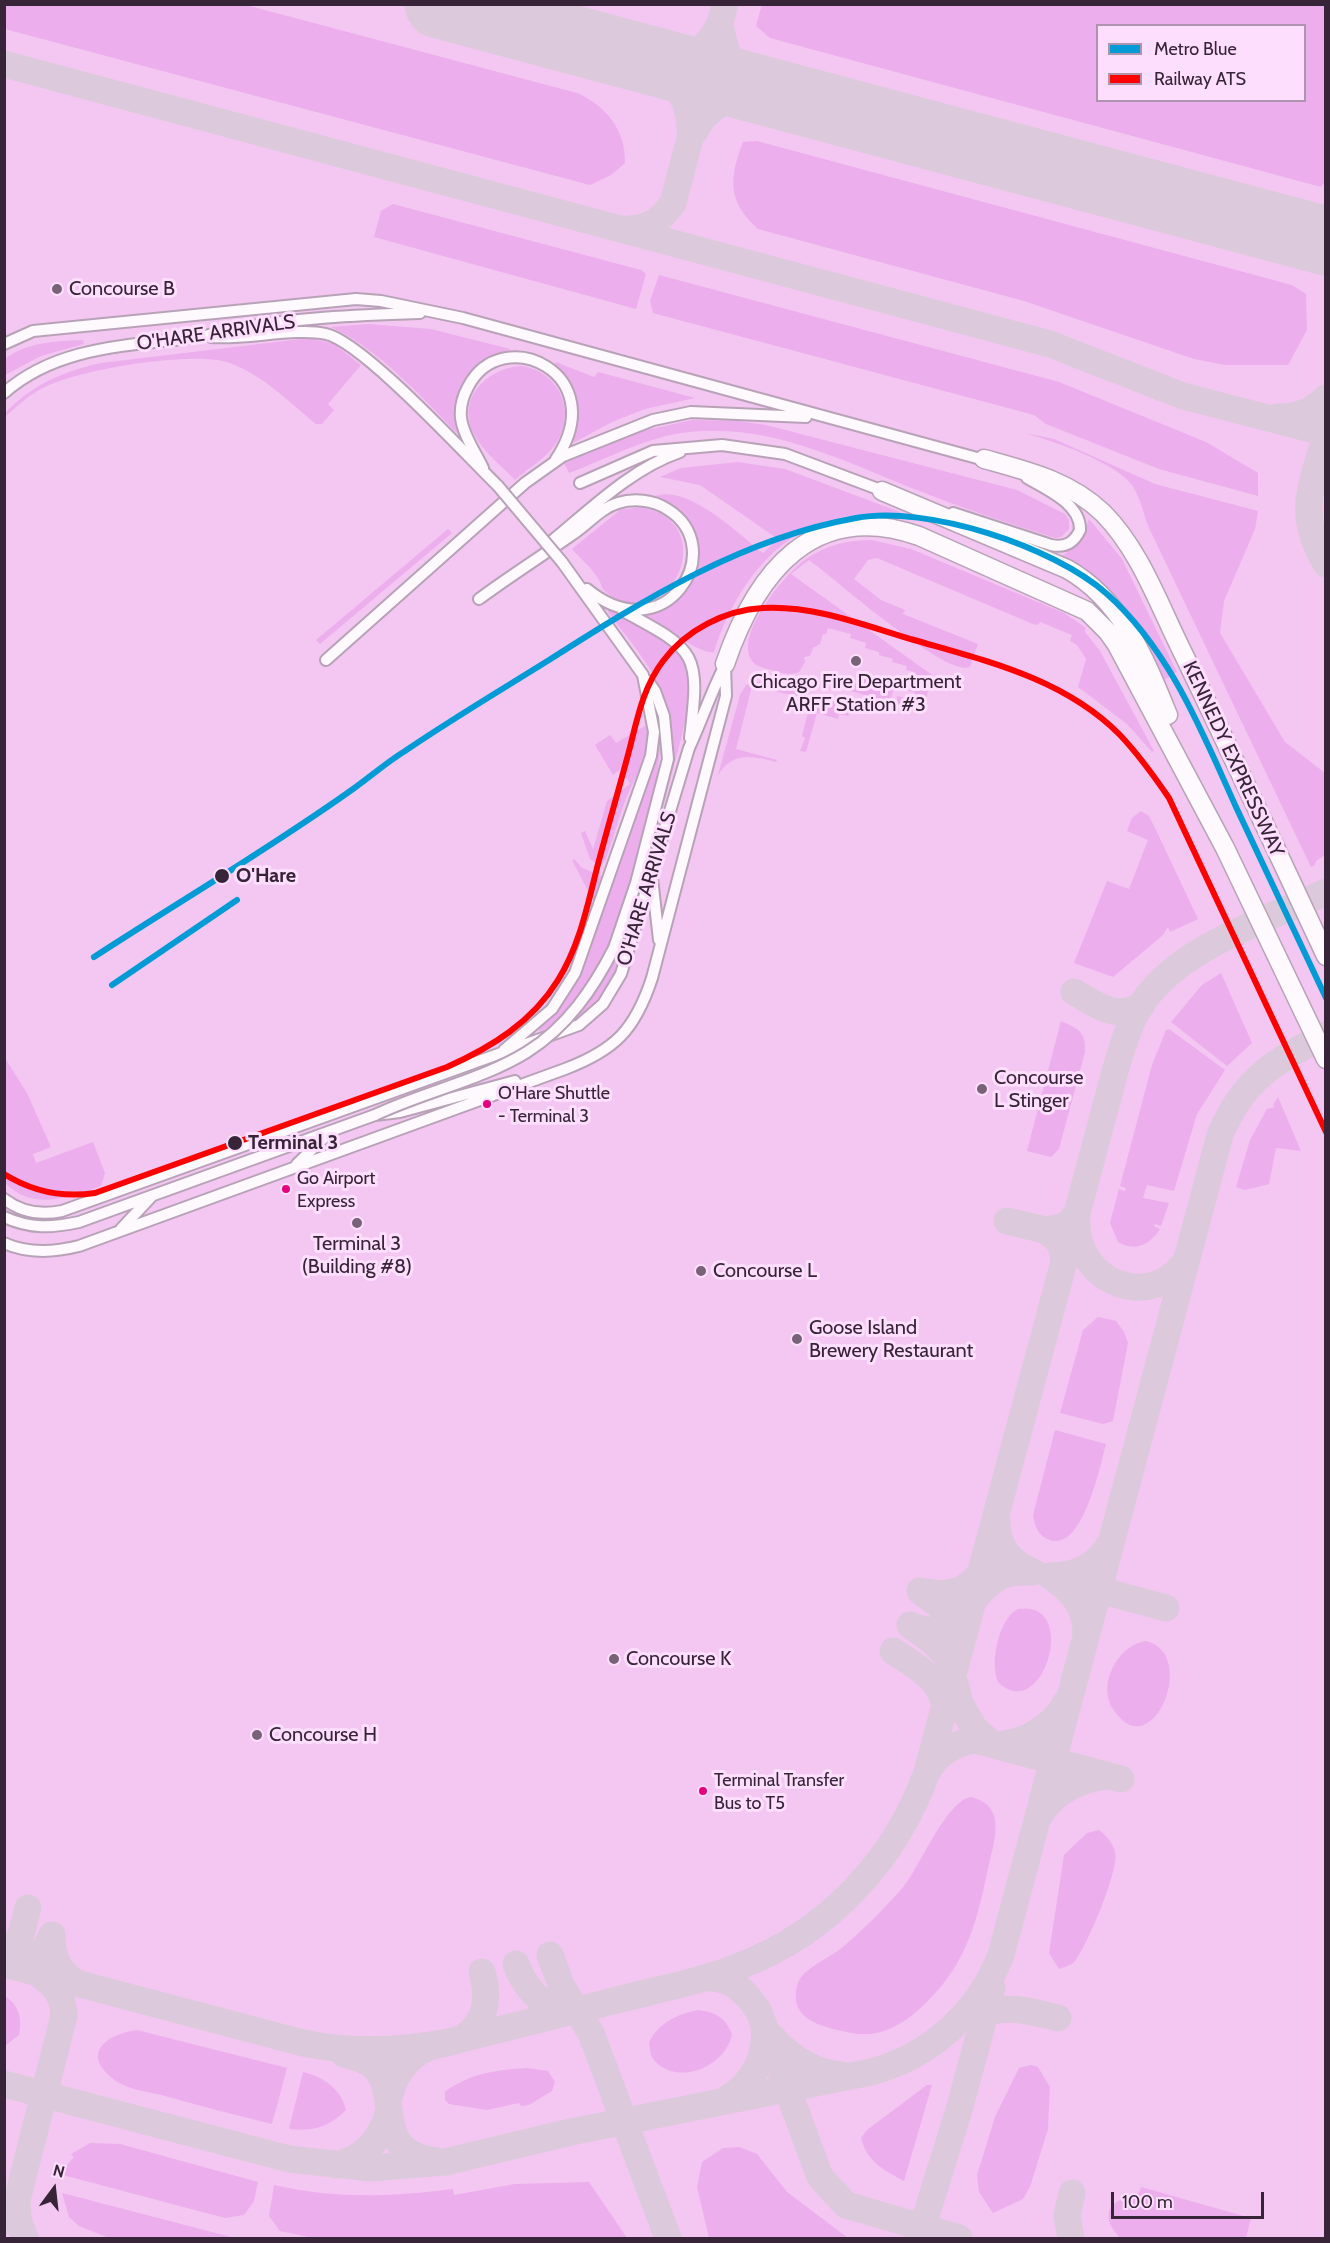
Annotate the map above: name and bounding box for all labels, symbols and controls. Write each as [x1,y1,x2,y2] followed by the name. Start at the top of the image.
[1096,24,1306,102] legend
[1154,38,1237,60] text: Metro Blue
[1154,68,1246,90] text: Railway ATS
[69,277,175,301] place label: Concourse B
[50,282,64,296] marker: Concourse B
[135,310,297,356] street label: O'HARE ARRIVALS
[849,654,863,668] marker: Chicago Fire Department ARFF Station #3
[1177,657,1289,861] street label: KENNEDY EXPRESSWAY
[751,670,961,717] place label: Chicago Fire Department ARFF Station #3
[612,809,682,969] street label: O'HARE ARRIVALS
[236,864,296,888] place label: O'Hare
[213,867,231,885] marker: O'Hare
[994,1066,1083,1113] place label: Concourse L Stinger
[975,1082,989,1096] marker: Concourse L Stinger
[498,1083,610,1126] place label: O'Hare Shuttle - Terminal 3
[481,1098,493,1110] marker: O'Hare Shuttle - Terminal 3
[248,1131,338,1155] place label: Terminal 3
[226,1134,244,1152] marker: Terminal 3
[297,1168,375,1210] place label: Go Airport Express
[280,1183,292,1195] marker: Go Airport Express
[350,1216,364,1230] marker: Terminal 3 (Building #8)
[302,1232,412,1279] place label: Terminal 3 (Building #8)
[713,1259,817,1283] place label: Concourse L
[694,1264,708,1278] marker: Concourse L
[809,1316,973,1363] place label: Goose Island Brewery Restaurant
[790,1332,804,1346] marker: Goose Island Brewery Restaurant
[626,1647,731,1671] place label: Concourse K
[607,1652,621,1666] marker: Concourse K
[269,1723,377,1747] place label: Concourse H
[250,1728,264,1742] marker: Concourse H
[714,1770,844,1812] place label: Terminal Transfer Bus to T5
[697,1785,709,1797] marker: Terminal Transfer Bus to T5
[24,2159,84,2219] north arrow
[51,2160,67,2182] text: N
[1114,2180,1267,2218] scale bar
[1122,2191,1173,2213] text: 100 m

